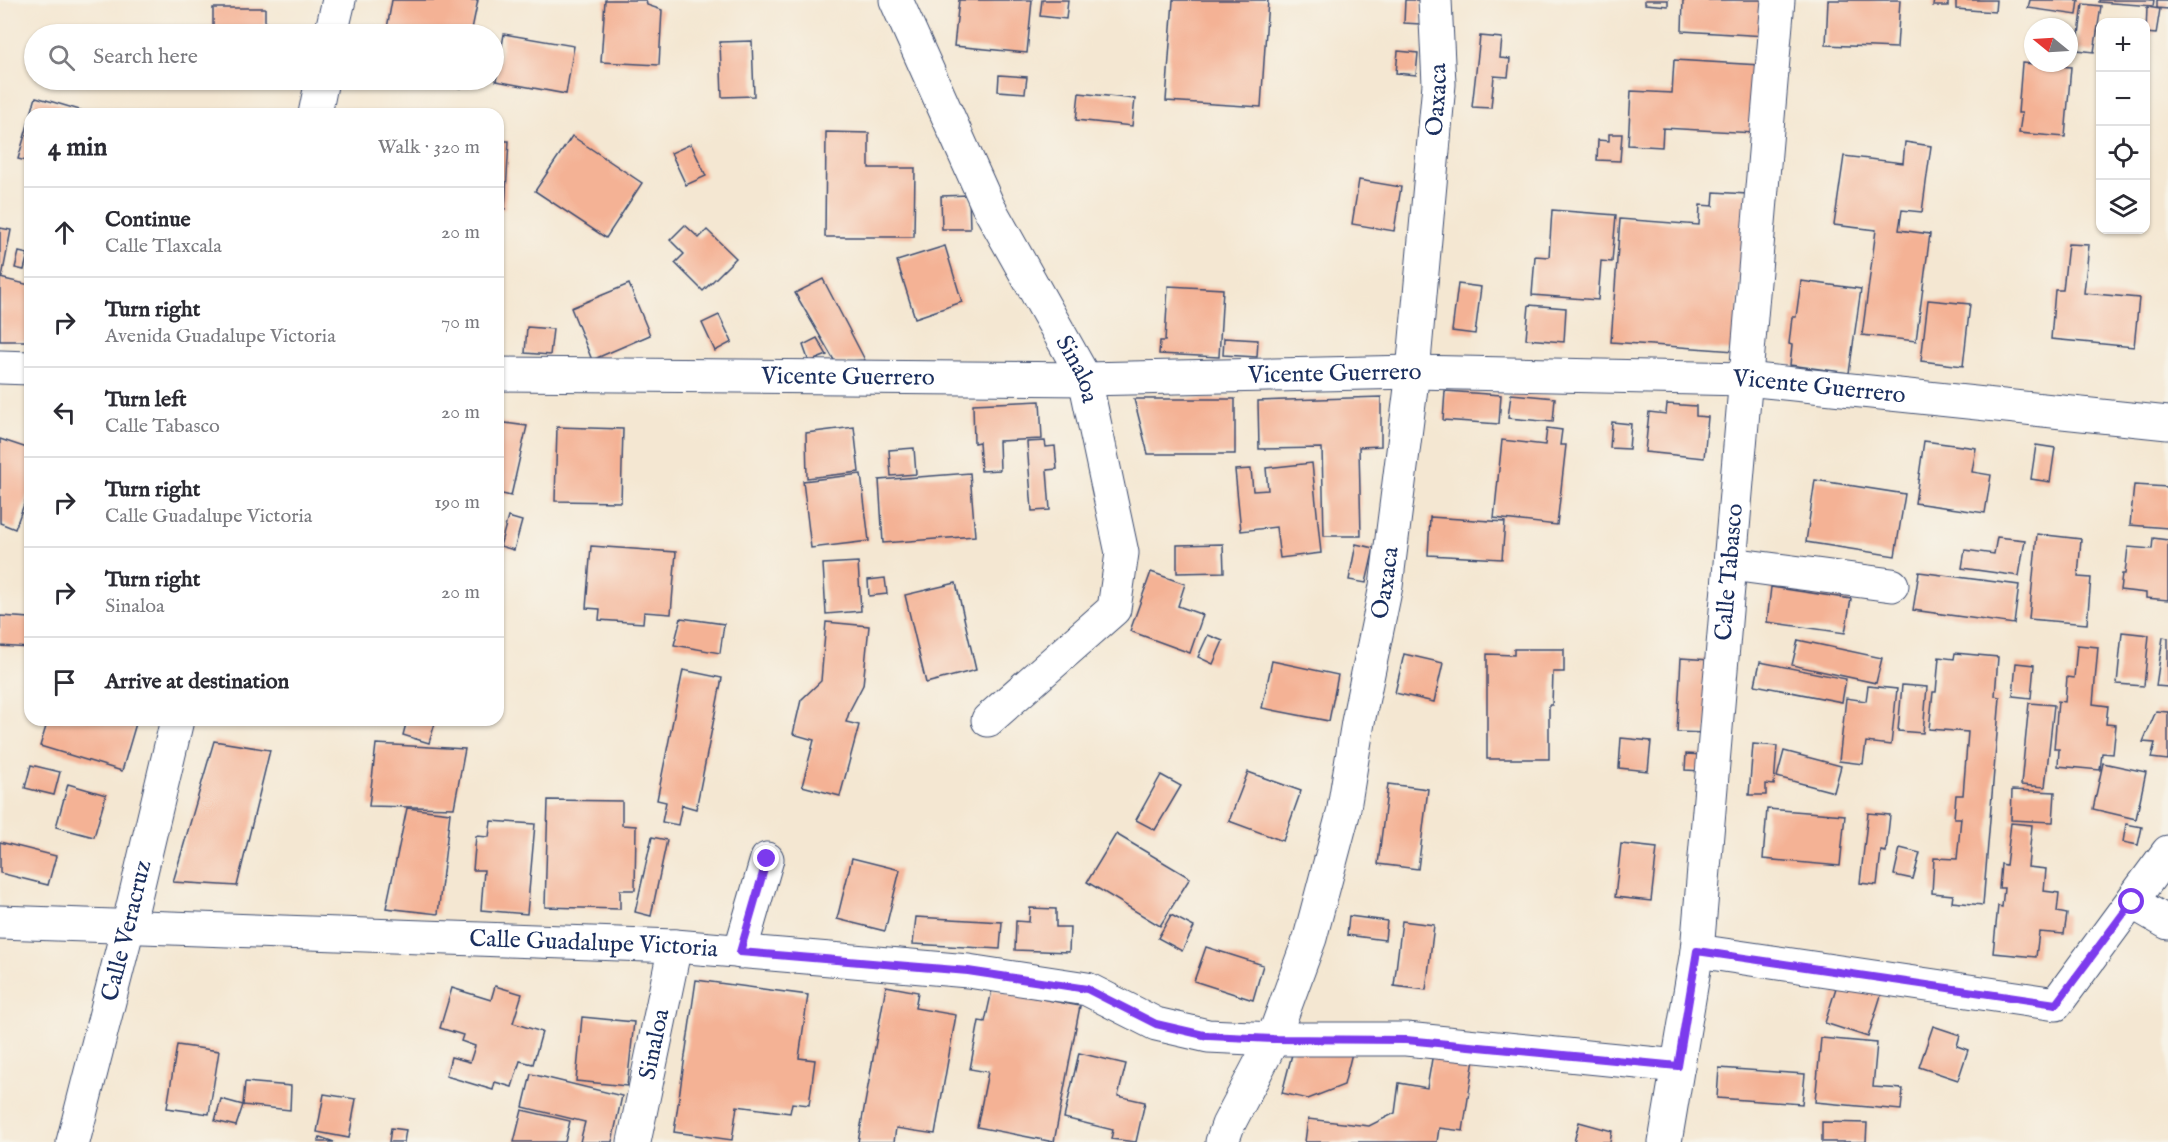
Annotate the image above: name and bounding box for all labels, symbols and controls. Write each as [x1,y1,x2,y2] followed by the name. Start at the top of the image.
[2024,18,2078,72] north arrow
[2096,18,2150,234] map controls
[2096,18,2150,72] button: +
[24,24,504,90] search box
[45,41,78,74] icon: search
[93,43,198,71] text: Search here
[1419,62,1454,138] street label: Oaxaca
[2096,72,2150,126] button: −
[2096,126,2150,180] button: locate
[48,131,107,164] text: 4 min
[378,135,480,160] text: Walk · 320 m
[2096,180,2150,234] button: layers
[105,206,191,234] text: Continue
[48,216,81,249] icon: ahead
[441,220,480,245] text: 20 m
[105,234,222,259] text: Calle Tlaxcala
[105,296,200,324] text: Turn right
[48,306,81,339] icon: right
[441,310,480,335] text: 70 m
[105,324,336,349] text: Avenida Guadalupe Victoria
[1048,330,1105,406] street label: Sinaloa
[1247,356,1422,391] street label: Vicente Guerrero
[760,361,935,393] street label: Vicente Guerrero
[1732,363,1907,411] street label: Vicente Guerrero
[105,386,187,414] text: Turn left
[48,396,81,429] icon: left
[441,400,480,425] text: 20 m
[105,414,220,439] text: Calle Tabasco
[105,476,200,504] text: Turn right
[48,486,81,519] icon: right
[434,490,480,515] text: 190 m
[1708,502,1751,642] street label: Calle Tabasco
[105,504,313,529] text: Calle Guadalupe Victoria
[1364,544,1406,622] street label: Oaxaca
[105,566,200,594] text: Turn right
[48,576,81,609] icon: right
[441,580,480,605] text: 20 m
[105,594,165,619] text: Sinaloa
[48,666,81,699] icon: arrive
[105,668,289,696] text: Arrive at destination
[753,845,779,871] route end
[94,857,159,1005] street label: Calle Veracruz
[2118,888,2144,914] route start
[469,923,720,965] street label: Calle Guadalupe Victoria
[632,1005,677,1082] street label: Sinaloa

